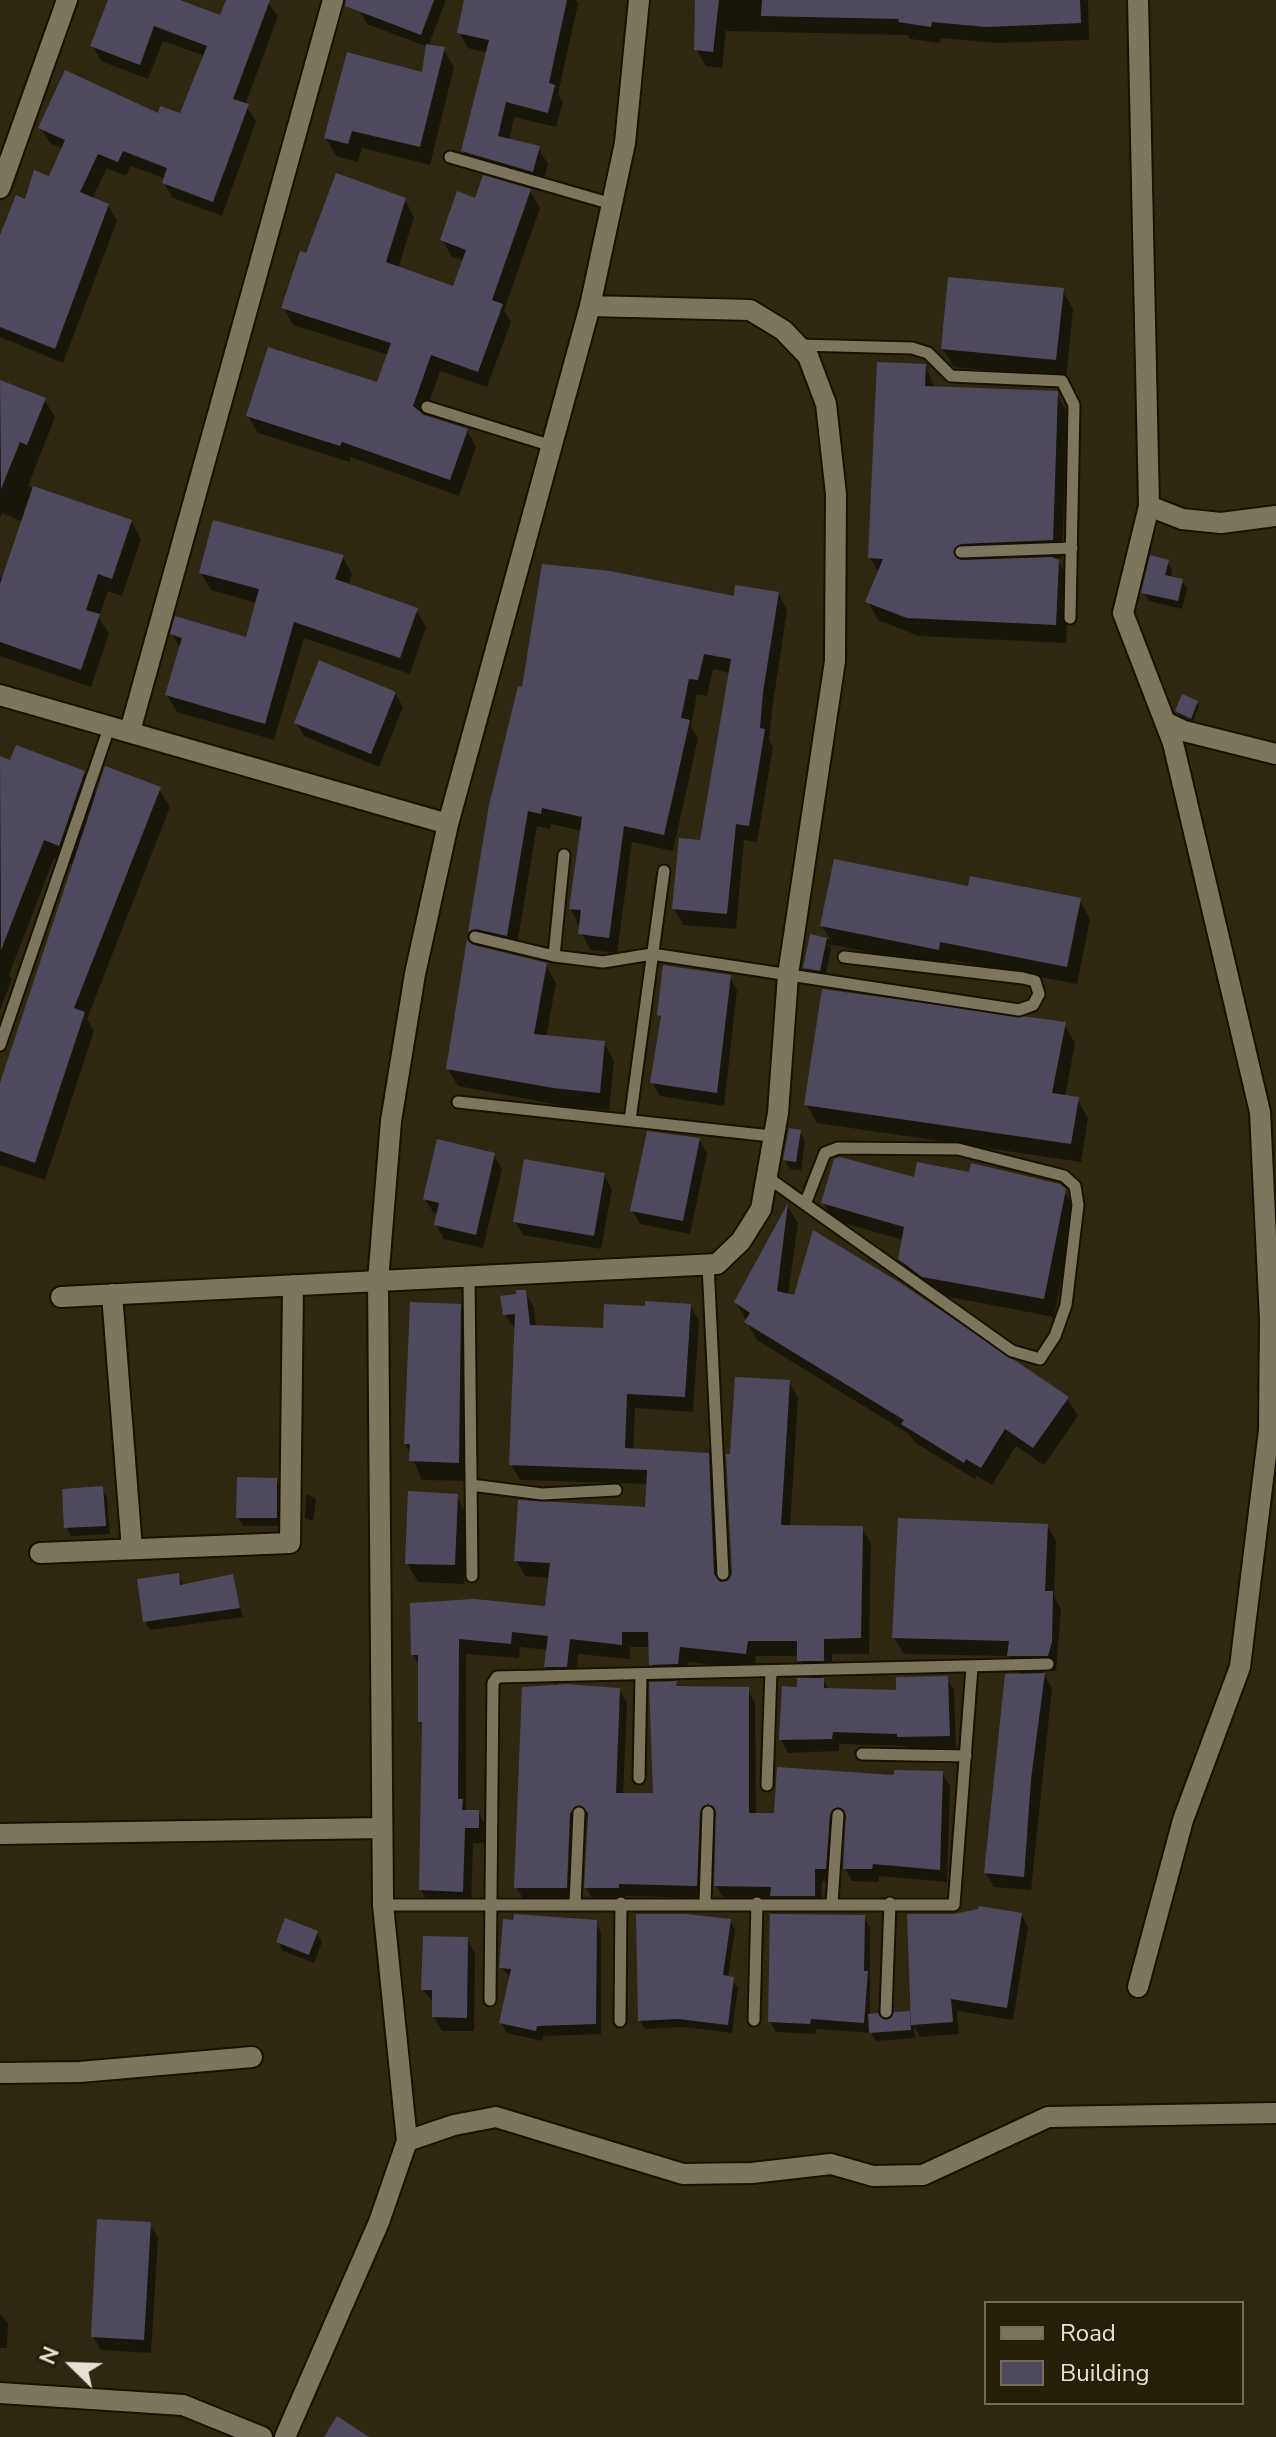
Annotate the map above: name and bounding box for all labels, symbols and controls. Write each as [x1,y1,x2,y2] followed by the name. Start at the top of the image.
[984,2301,1244,2405] legend
[1060,2317,1116,2349] text: Road
[32,2325,112,2405] north arrow
[33,2342,67,2369] text: N
[1060,2357,1150,2389] text: Building

